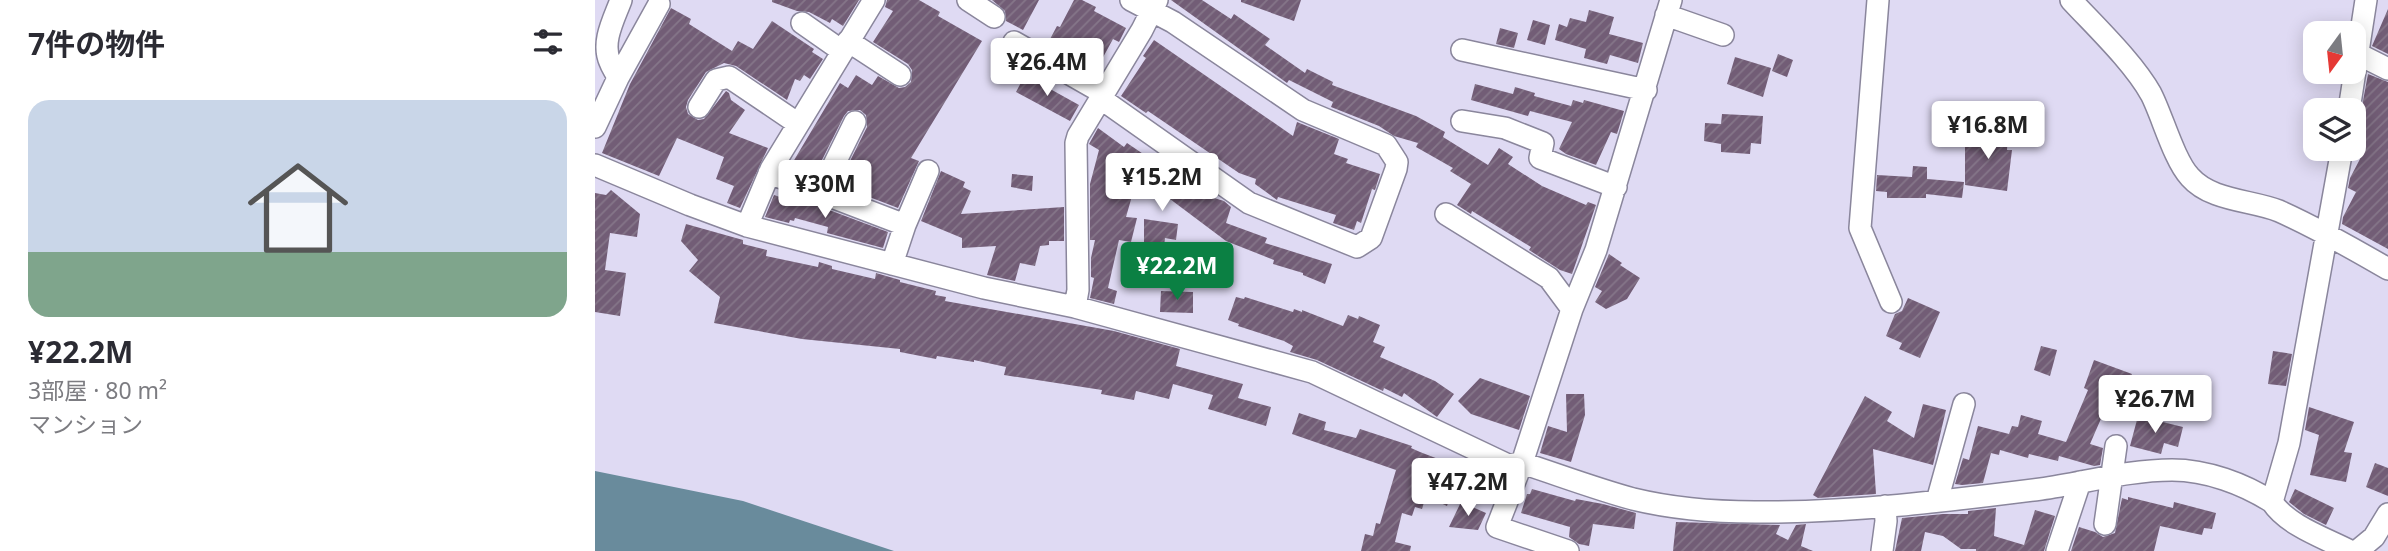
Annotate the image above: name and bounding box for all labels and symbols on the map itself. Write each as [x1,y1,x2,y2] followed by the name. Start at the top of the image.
[2303,21,2366,84] north arrow
[990,38,1104,98] pin: ¥26.4M
[1931,102,2045,161] pin: ¥16.8M
[1105,154,1219,213] pin: ¥15.2M
[784,160,866,220] pin: ¥30M
[1120,243,1234,302] pin: ¥22.2M
[2098,376,2212,435] pin: ¥26.7M
[1411,458,1525,518] pin: ¥47.2M

